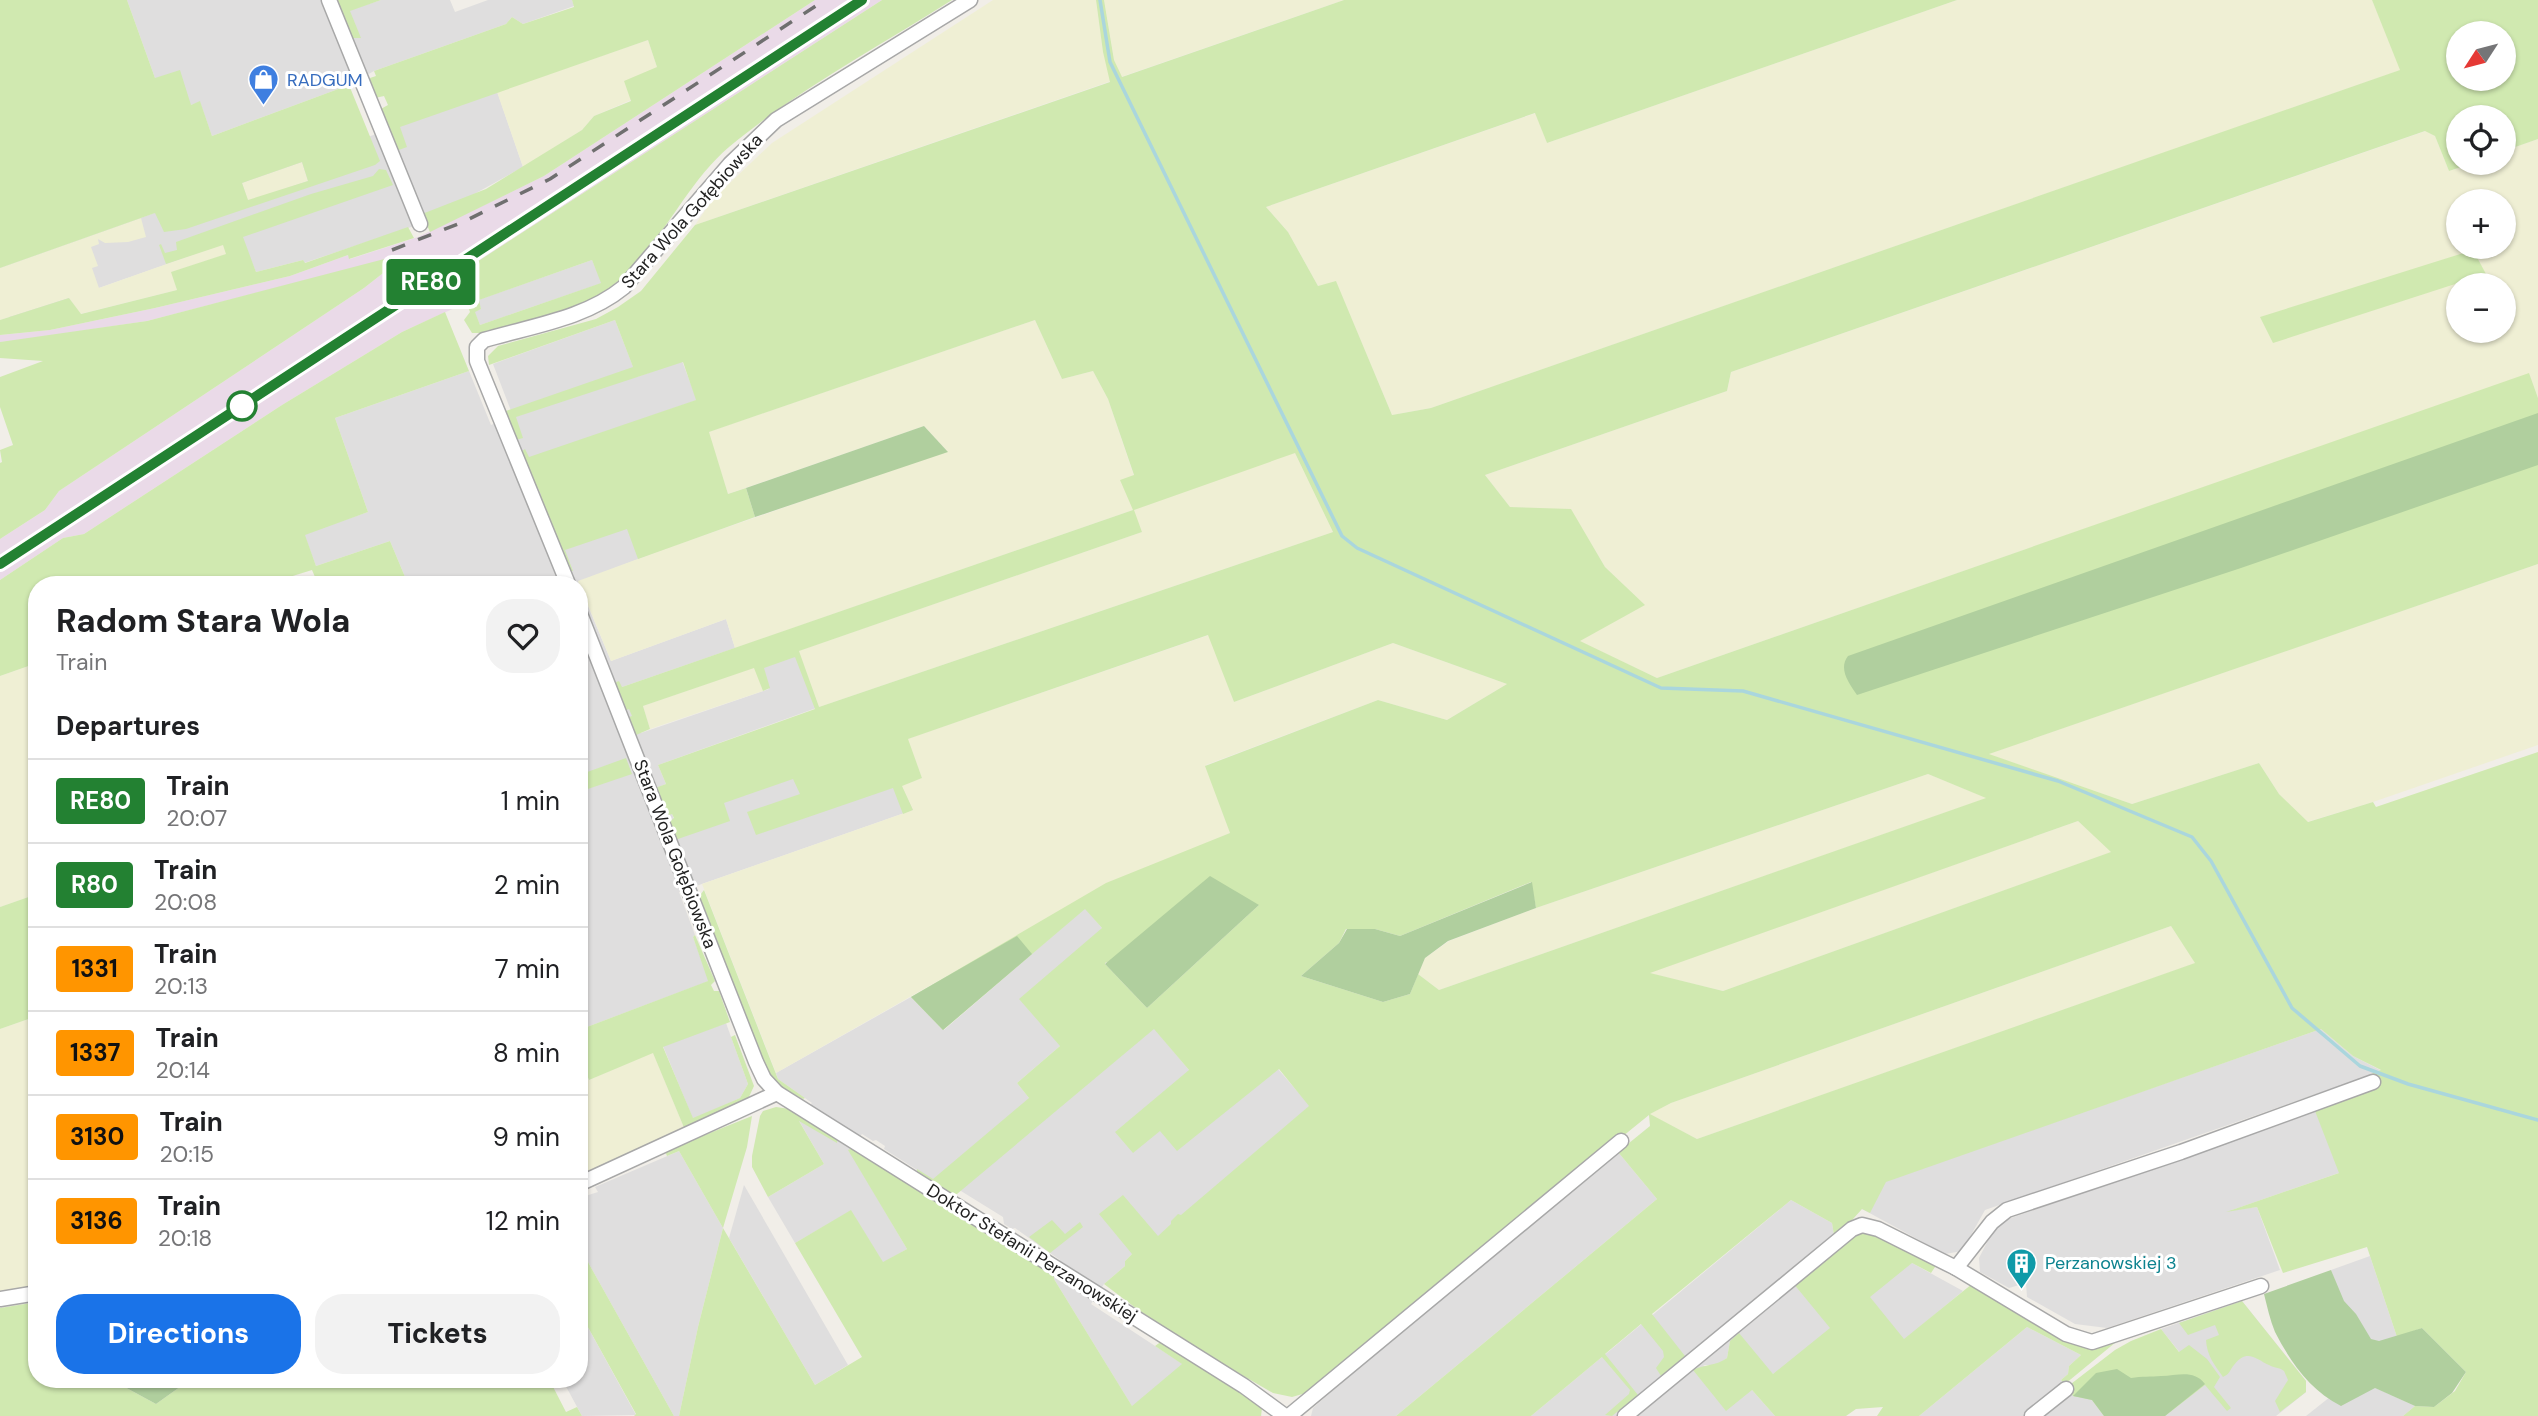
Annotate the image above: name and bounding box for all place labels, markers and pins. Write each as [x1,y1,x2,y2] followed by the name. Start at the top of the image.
[247,63,281,107] shop icon: RADGUM
[287,68,363,92] place label: RADGUM
[227,391,257,421] unlabelled marker
[2005,1246,2039,1290] building icon: Perzanowskiej 3
[2045,1251,2177,1275] place label: Perzanowskiej 3

